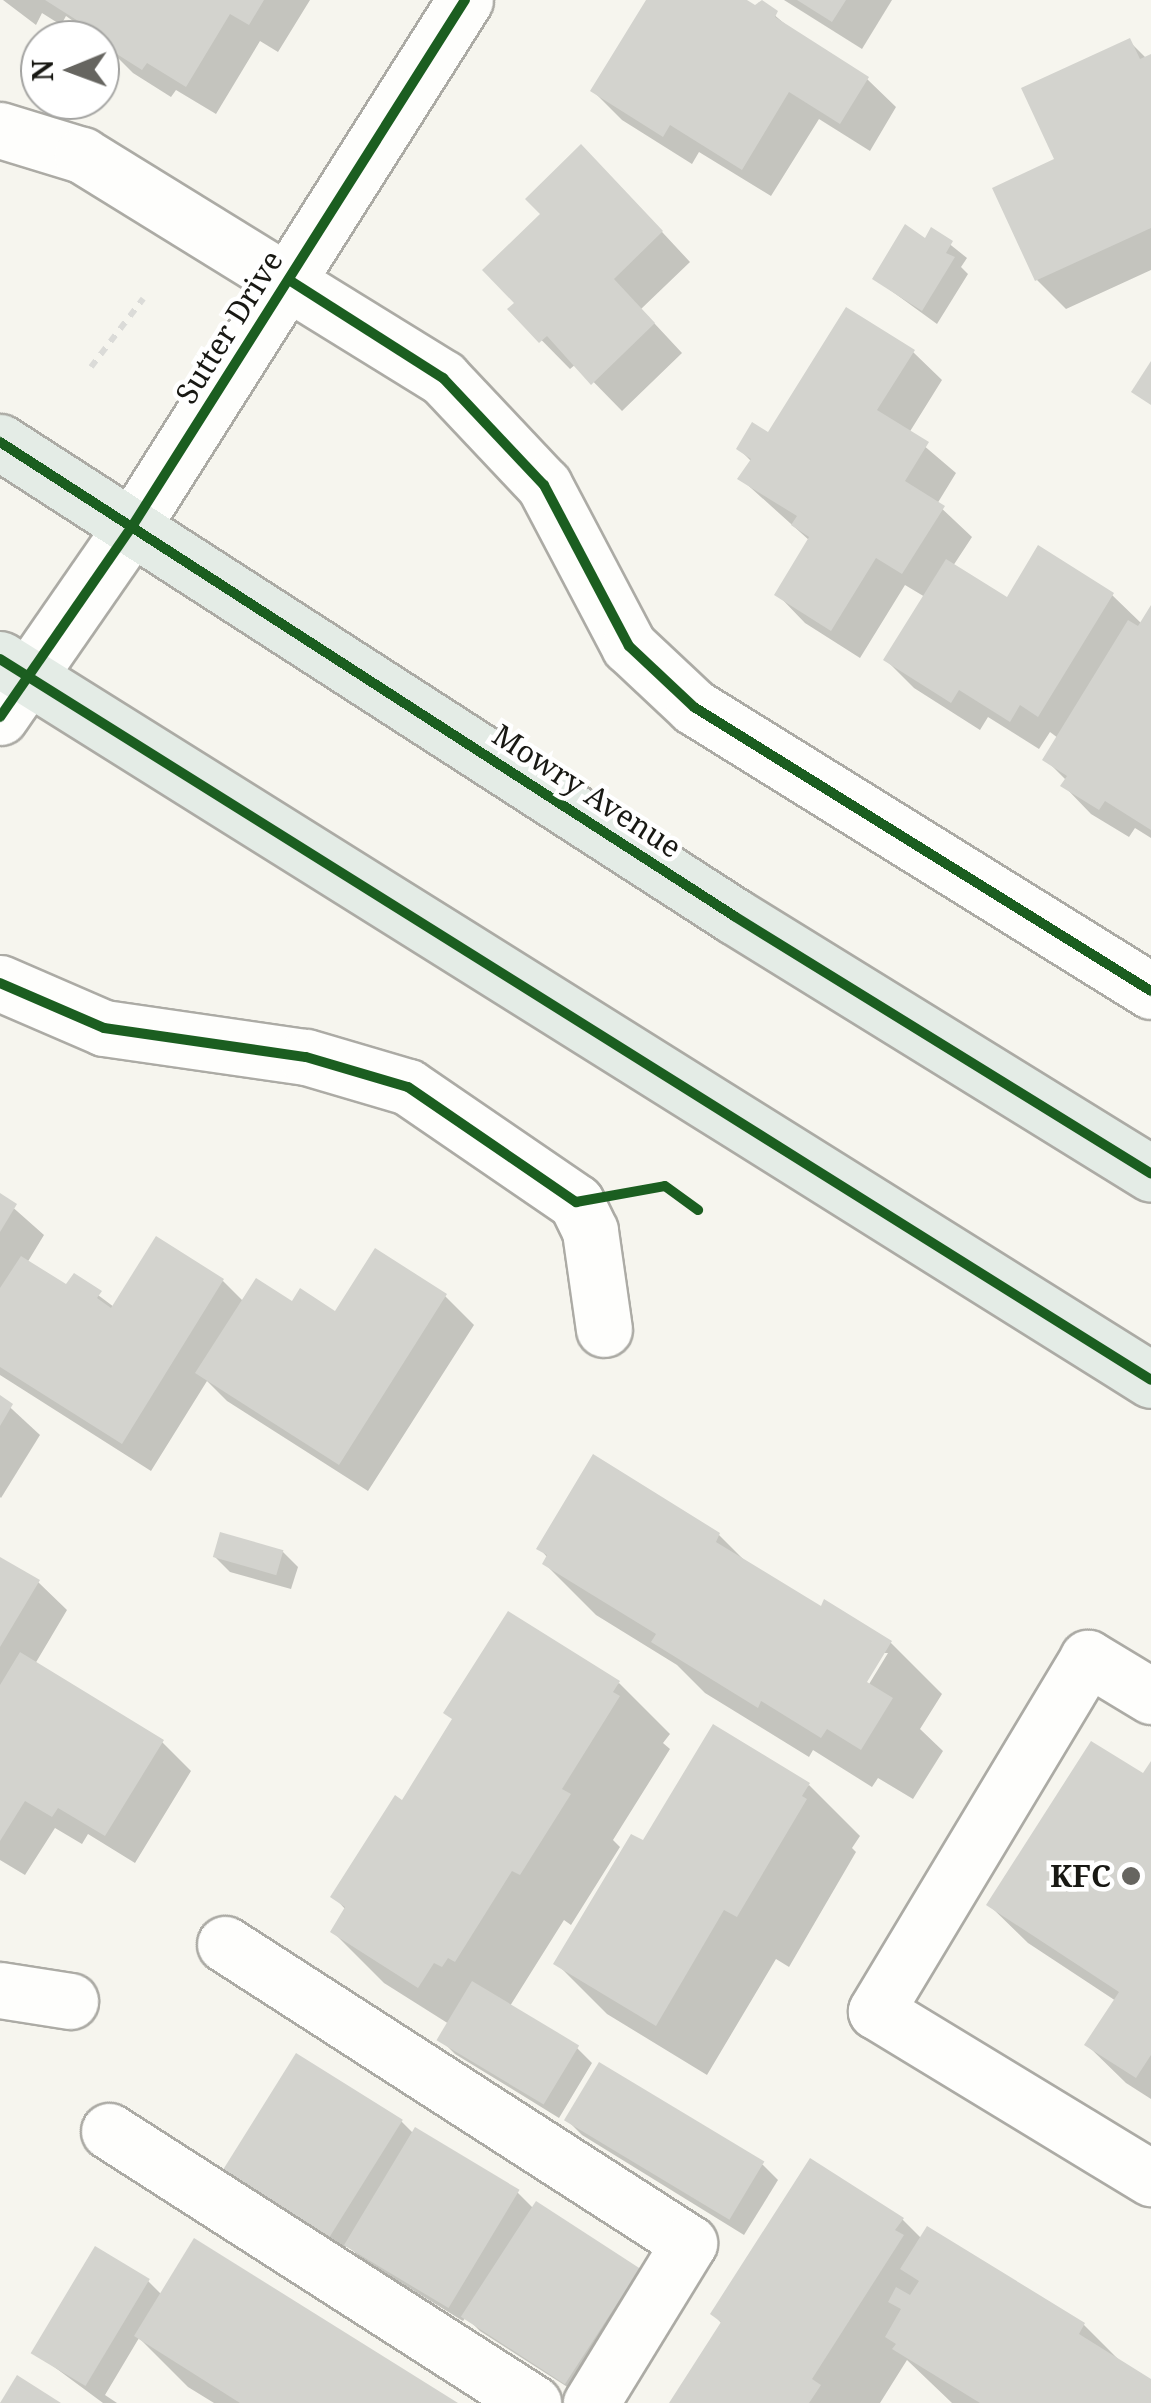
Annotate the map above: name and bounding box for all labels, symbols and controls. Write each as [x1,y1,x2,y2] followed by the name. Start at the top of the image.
[20,20,120,120] north arrow
[23,59,61,82] text: N
[168,244,290,410] street label: Sutter Drive
[486,717,688,865] street label: Mowry Avenue
[1050,1858,1111,1894] place label: KFC
[1120,1865,1142,1887] marker: KFC

